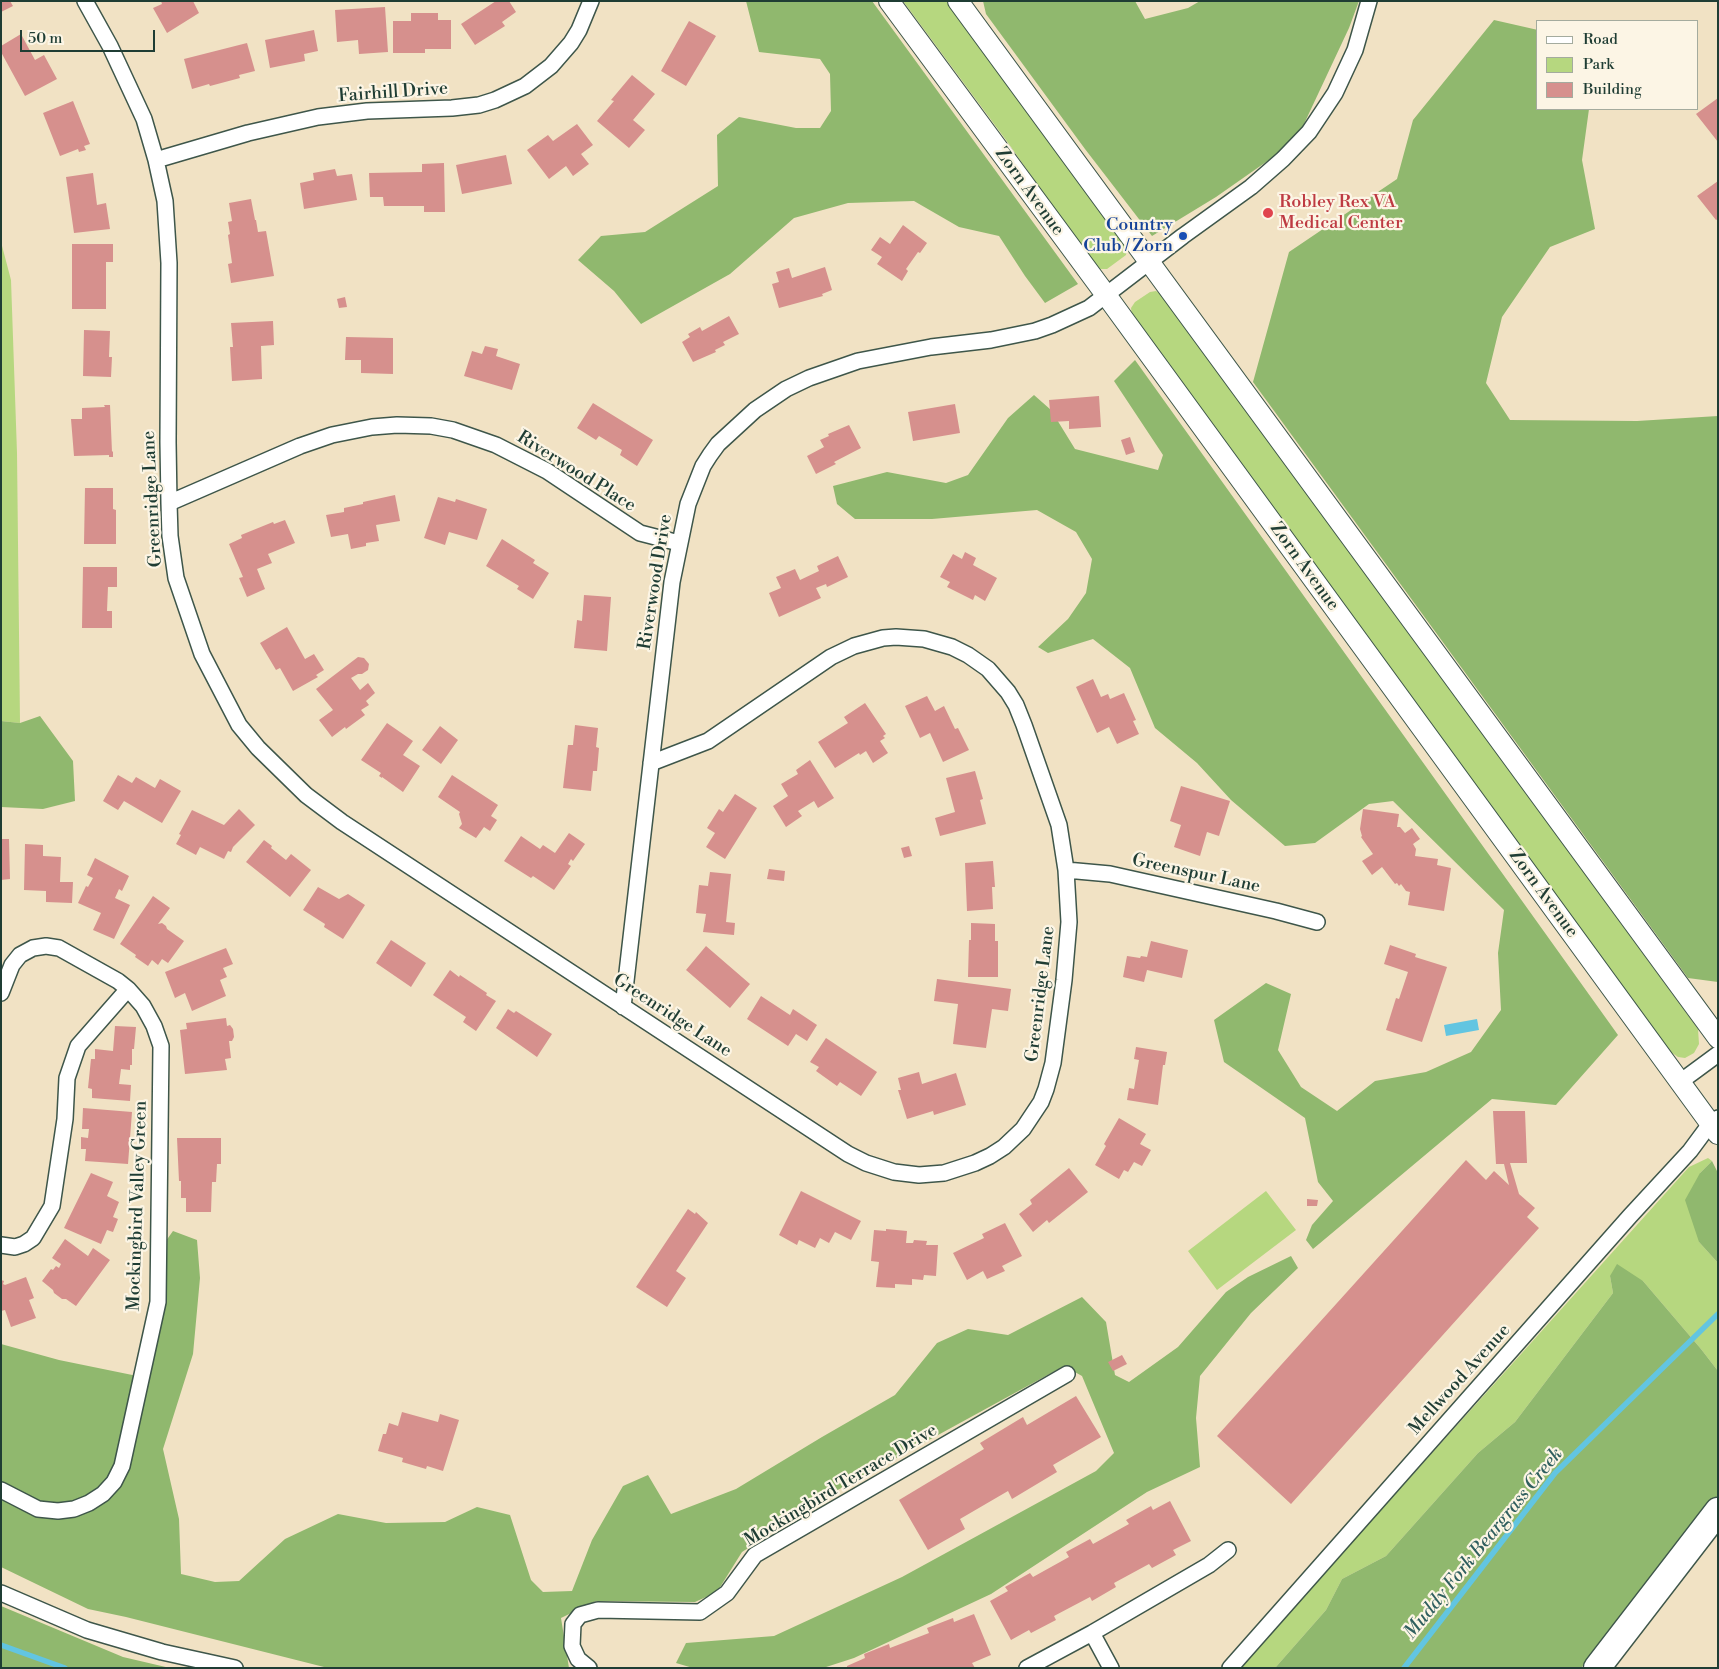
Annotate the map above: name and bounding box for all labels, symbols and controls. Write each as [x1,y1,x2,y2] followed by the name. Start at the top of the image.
[22,20,158,52] scale bar
[1536,20,1699,110] legend
[28,29,62,48] text: 50 m
[1583,30,1618,49] text: Road
[1583,55,1614,74] text: Park
[337,78,449,108] street label: Fairhill Drive
[1583,80,1642,99] text: Building
[990,144,1068,240] street label: Zorn Avenue
[1279,192,1403,234] place label: Robley Rex VA Medical Center
[1261,206,1275,220] marker: Robley Rex VA Medical Center
[1083,215,1173,258] place label: Country Club / Zorn
[1177,230,1189,242] marker: Country Club / Zorn
[513,427,639,517] street label: Riverwood Place
[139,430,167,568] street label: Greenridge Lane
[635,513,677,651] street label: Riverwood Drive
[1265,519,1343,615] street label: Zorn Avenue
[1504,846,1582,942] street label: Zorn Avenue
[1130,850,1262,898] street label: Greenspur Lane
[1022,925,1060,1063] street label: Greenridge Lane
[609,970,735,1062] street label: Greenridge Lane
[124,1100,152,1312] street label: Mockingbird Valley Green
[1405,1320,1515,1440] street label: Mellwood Avenue
[741,1420,941,1552] street label: Mockingbird Terrace Drive
[1400,1444,1568,1644] water label: Muddy Fork Beargrass Creek

